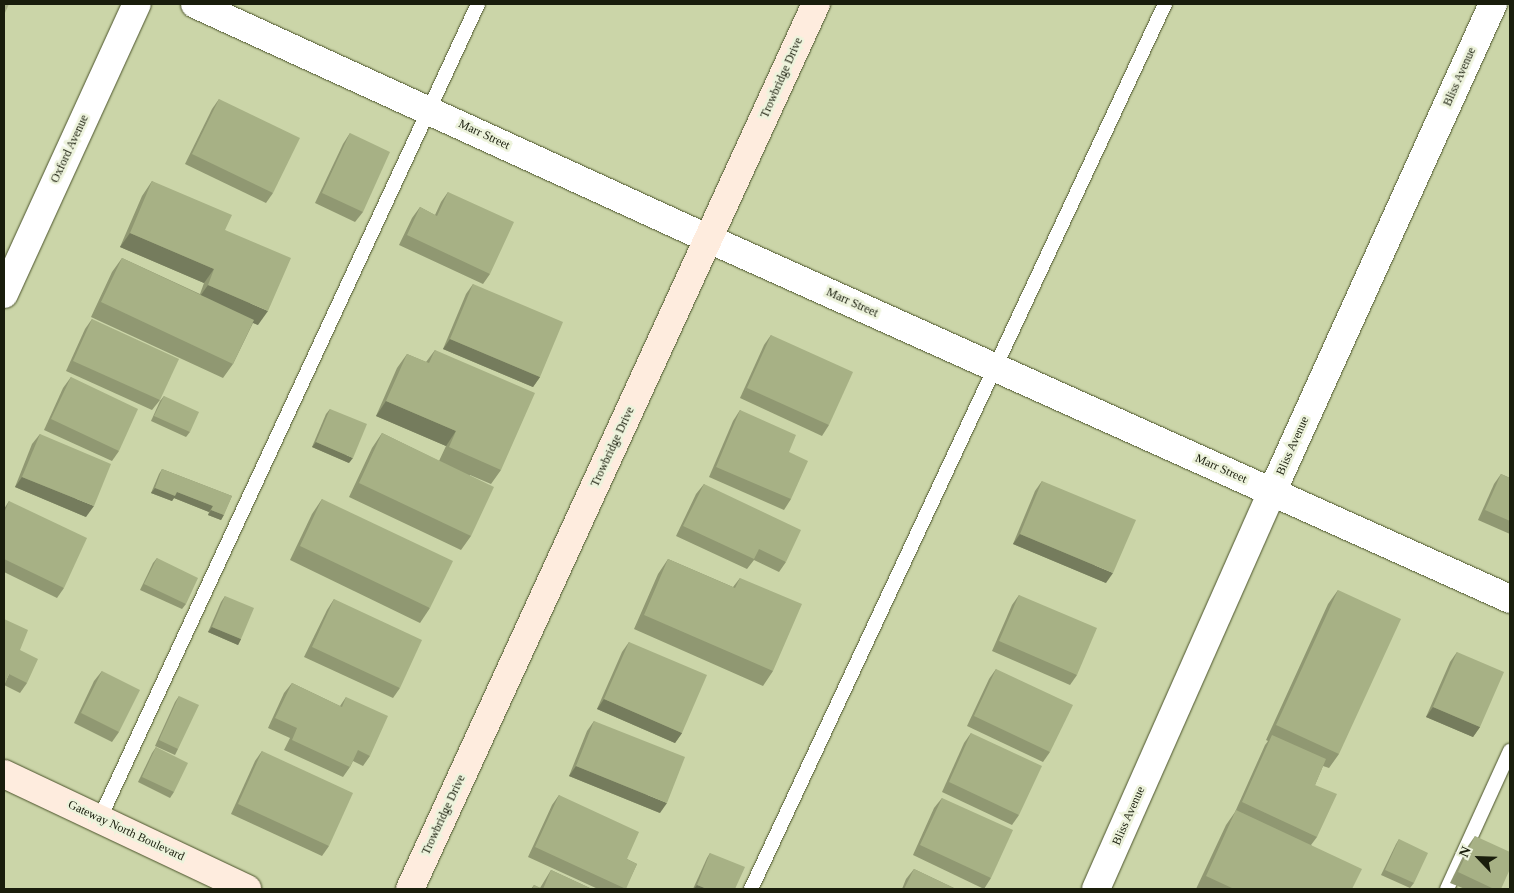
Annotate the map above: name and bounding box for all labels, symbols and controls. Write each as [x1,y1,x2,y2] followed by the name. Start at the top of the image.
[758,36,806,120] street label: Trowbridge Drive
[1441,45,1479,109] street label: Bliss Avenue
[48,112,92,186] street label: Oxford Avenue
[456,117,512,153] street label: Marr Street
[824,285,880,321] street label: Marr Street
[588,405,638,489] street label: Trowbridge Drive
[1274,414,1312,478] street label: Bliss Avenue
[1193,451,1249,487] street label: Marr Street
[419,773,469,857] street label: Trowbridge Drive
[1110,784,1148,848] street label: Bliss Avenue
[66,798,186,864] street label: Gateway North Boulevard
[1454,833,1504,883] north arrow
[1456,844,1474,859] text: N

